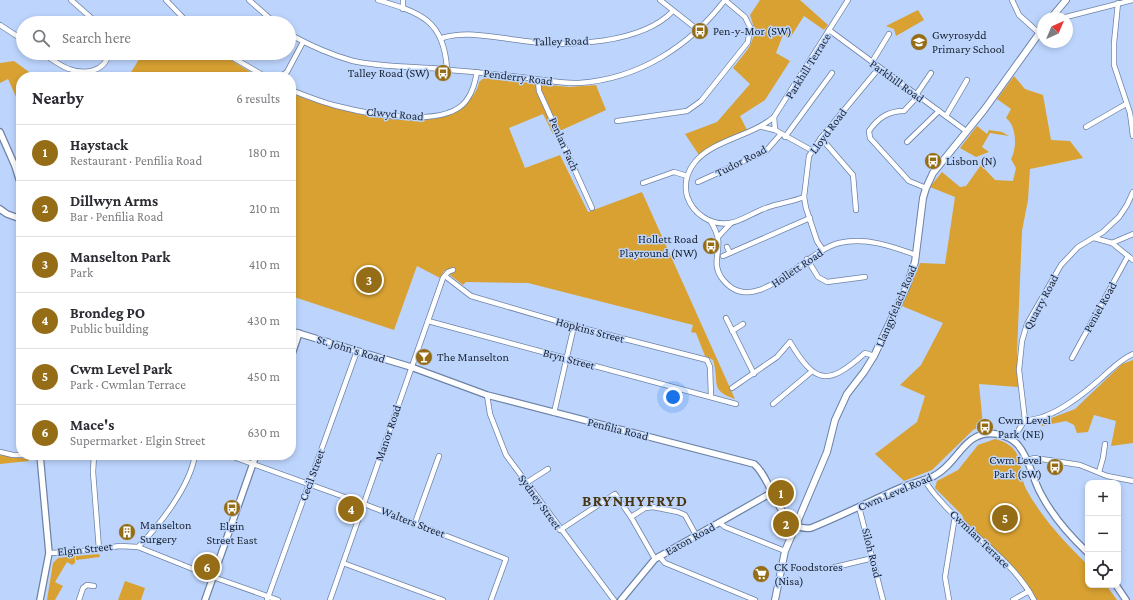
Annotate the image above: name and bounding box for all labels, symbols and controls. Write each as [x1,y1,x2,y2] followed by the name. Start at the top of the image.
[1037,12,1073,48] north arrow
[16,16,296,60] search box
[690,21,710,41] bus stop icon: Pen-y-Mor (SW)
[713,24,792,38] place label: Pen-y-Mor (SW)
[30,27,52,49] icon: search
[932,28,1005,56] place label: Gwyrosydd Primary School
[62,30,131,46] text: Search here
[782,31,834,101] street label: Parkhill Terrace
[909,32,929,52] school or university icon: Gwyrosydd Primary School
[533,34,589,48] street label: Talley Road
[867,57,927,106] street label: Parkhill Road
[433,63,453,83] bus stop icon: Talley Road (SW)
[348,66,430,80] place label: Talley Road (SW)
[483,66,554,88] street label: Penderry Road
[32,89,84,108] text: Nearby
[236,91,280,106] text: 6 results
[366,105,425,124] street label: Clwyd Road
[806,105,850,157] street label: Lloyd Road
[546,115,582,174] street label: Penlan Fach
[70,137,128,153] text: Haystack
[713,142,770,180] street label: Tudor Road
[43,145,47,160] text: 1
[248,145,280,160] text: 180 m
[923,151,943,171] bus stop icon: Lisbon (N)
[70,153,202,168] text: Restaurant · Penfilia Road
[946,154,997,168] place label: Lisbon (N)
[70,193,158,209] text: Dillwyn Arms
[42,201,48,216] text: 2
[249,201,280,216] text: 210 m
[70,209,163,224] text: Bar · Penfilia Road
[619,232,699,260] place label: Hollett Road Playround (NW)
[701,236,721,256] bus stop icon: Hollett Road Playround (NW)
[768,245,826,291] street label: Hollett Road
[70,249,170,265] text: Manselton Park
[42,257,48,272] text: 3
[249,257,280,272] text: 410 m
[872,262,920,349] street label: Llangyfelach Road
[70,265,93,280] text: Park
[356,265,382,295] pin: 3
[1021,271,1062,332] street label: Quarry Road
[1080,279,1120,335] street label: Peniel Road
[70,305,145,321] text: Brondeg PO
[41,313,49,328] text: 4
[247,313,280,328] text: 430 m
[554,314,627,346] street label: Hopkins Street
[70,321,149,336] text: Public building
[315,332,388,366] street label: St. John's Road
[541,345,598,373] street label: Bryn Street
[414,347,434,367] bar icon: The Manselton
[437,350,509,364] place label: The Manselton
[70,361,172,377] text: Cwm Level Park
[42,369,48,384] text: 5
[247,369,280,384] text: 450 m
[70,377,186,392] text: Park · Cwmlan Terrace
[663,387,683,407] your location
[372,402,404,463] street label: Manor Road
[998,413,1051,441] place label: Cwm Level Park (NE)
[586,415,651,443] street label: Penfilia Road
[70,417,114,433] text: Mace's
[975,417,995,437] bus stop icon: Cwm Level Park (NE)
[41,425,49,440] text: 6
[247,425,280,440] text: 630 m
[70,433,205,448] text: Supermarket · Elgin Street
[296,446,328,503] street label: Cecil Street
[989,453,1042,481] place label: Cwm Level Park (SW)
[1045,457,1065,477] bus stop icon: Cwm Level Park (SW)
[856,470,935,514] street label: Cwm Level Road
[515,472,565,533] street label: Sydney Street
[768,478,794,508] pin: 1
[1085,480,1121,588] map controls
[1085,480,1121,516] button: +
[582,492,688,509] district label: BRYNHYFRYD
[338,494,364,524] pin: 4
[222,498,242,518] bus stop icon: Elgin Street East
[379,503,448,541] street label: Walters Street
[992,503,1018,533] pin: 5
[947,507,1013,571] street label: Cwmlan Terrace
[773,509,799,539] pin: 2
[1085,516,1121,552] button: −
[140,518,192,546] place label: Manselton Surgery
[206,519,259,547] place label: Elgin Street East
[663,519,718,558] street label: Eaton Road
[117,522,137,542] building icon: Manselton Surgery
[859,527,885,580] street label: Siloh Road
[57,539,114,559] street label: Elgin Street
[194,552,220,582] pin: 6
[1085,552,1121,588] button: locate
[774,560,843,588] place label: CK Foodstores (Nisa)
[751,564,771,584] supermarket icon: CK Foodstores (Nisa)

